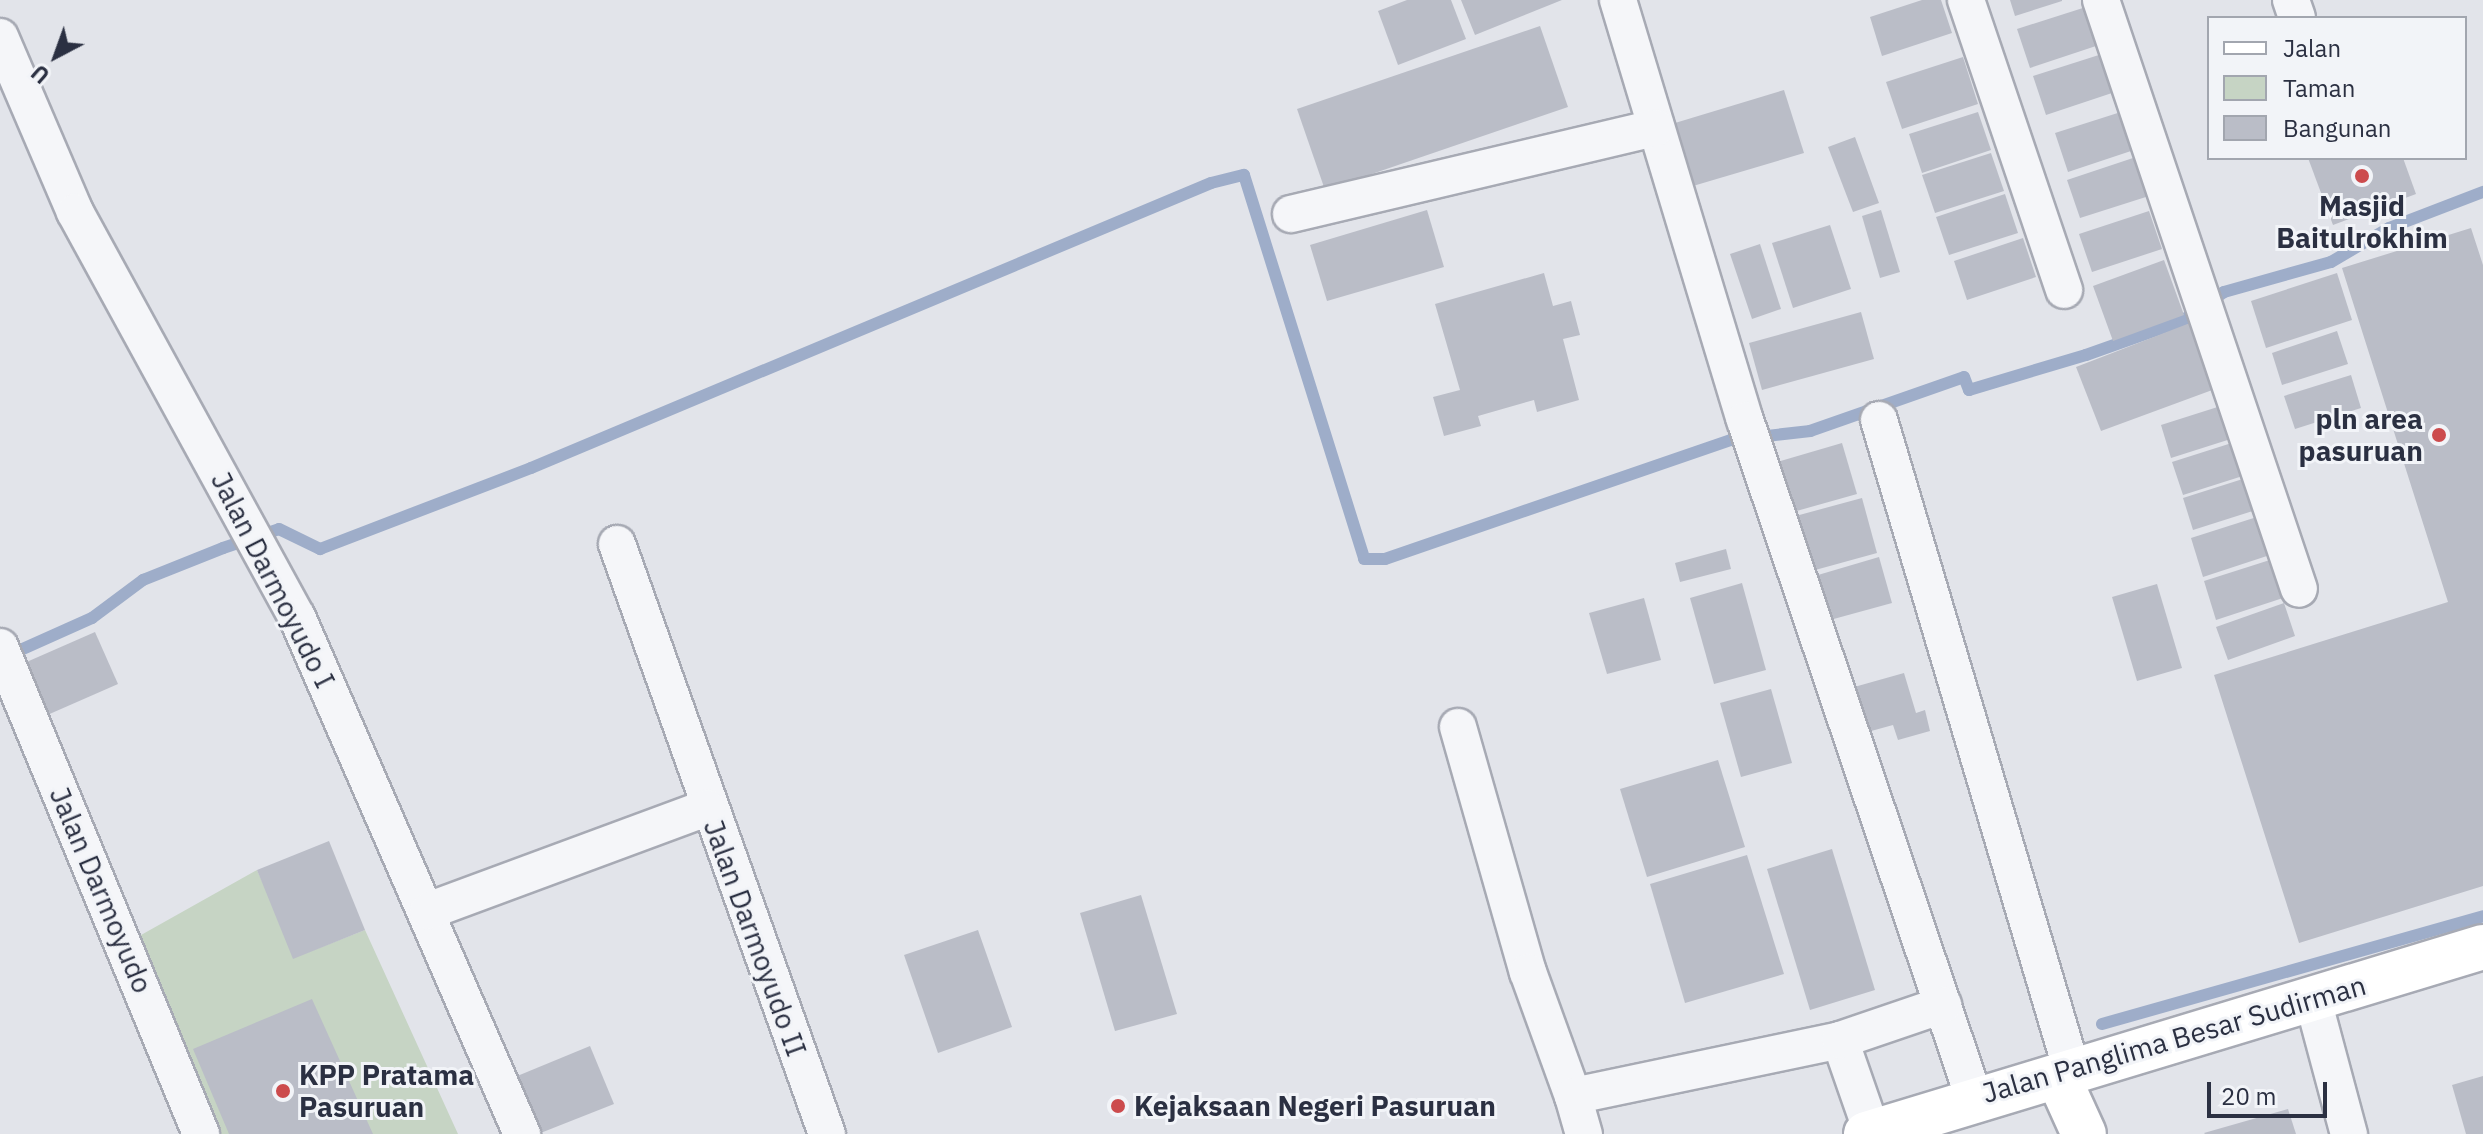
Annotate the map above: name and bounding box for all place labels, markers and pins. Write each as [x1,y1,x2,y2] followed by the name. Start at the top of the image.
[2353,167,2371,185] marker: Masjid Baitulrokhim
[2276,189,2448,255] place label: Masjid Baitulrokhim
[2299,402,2423,468] place label: pln area pasuruan
[2430,426,2448,444] marker: pln area pasuruan
[299,1058,474,1124] place label: KPP Pratama Pasuruan
[274,1082,292,1100] marker: KPP Pratama Pasuruan
[1134,1089,1496,1123] place label: Kejaksaan Negeri Pasuruan
[1109,1097,1127,1115] marker: Kejaksaan Negeri Pasuruan

